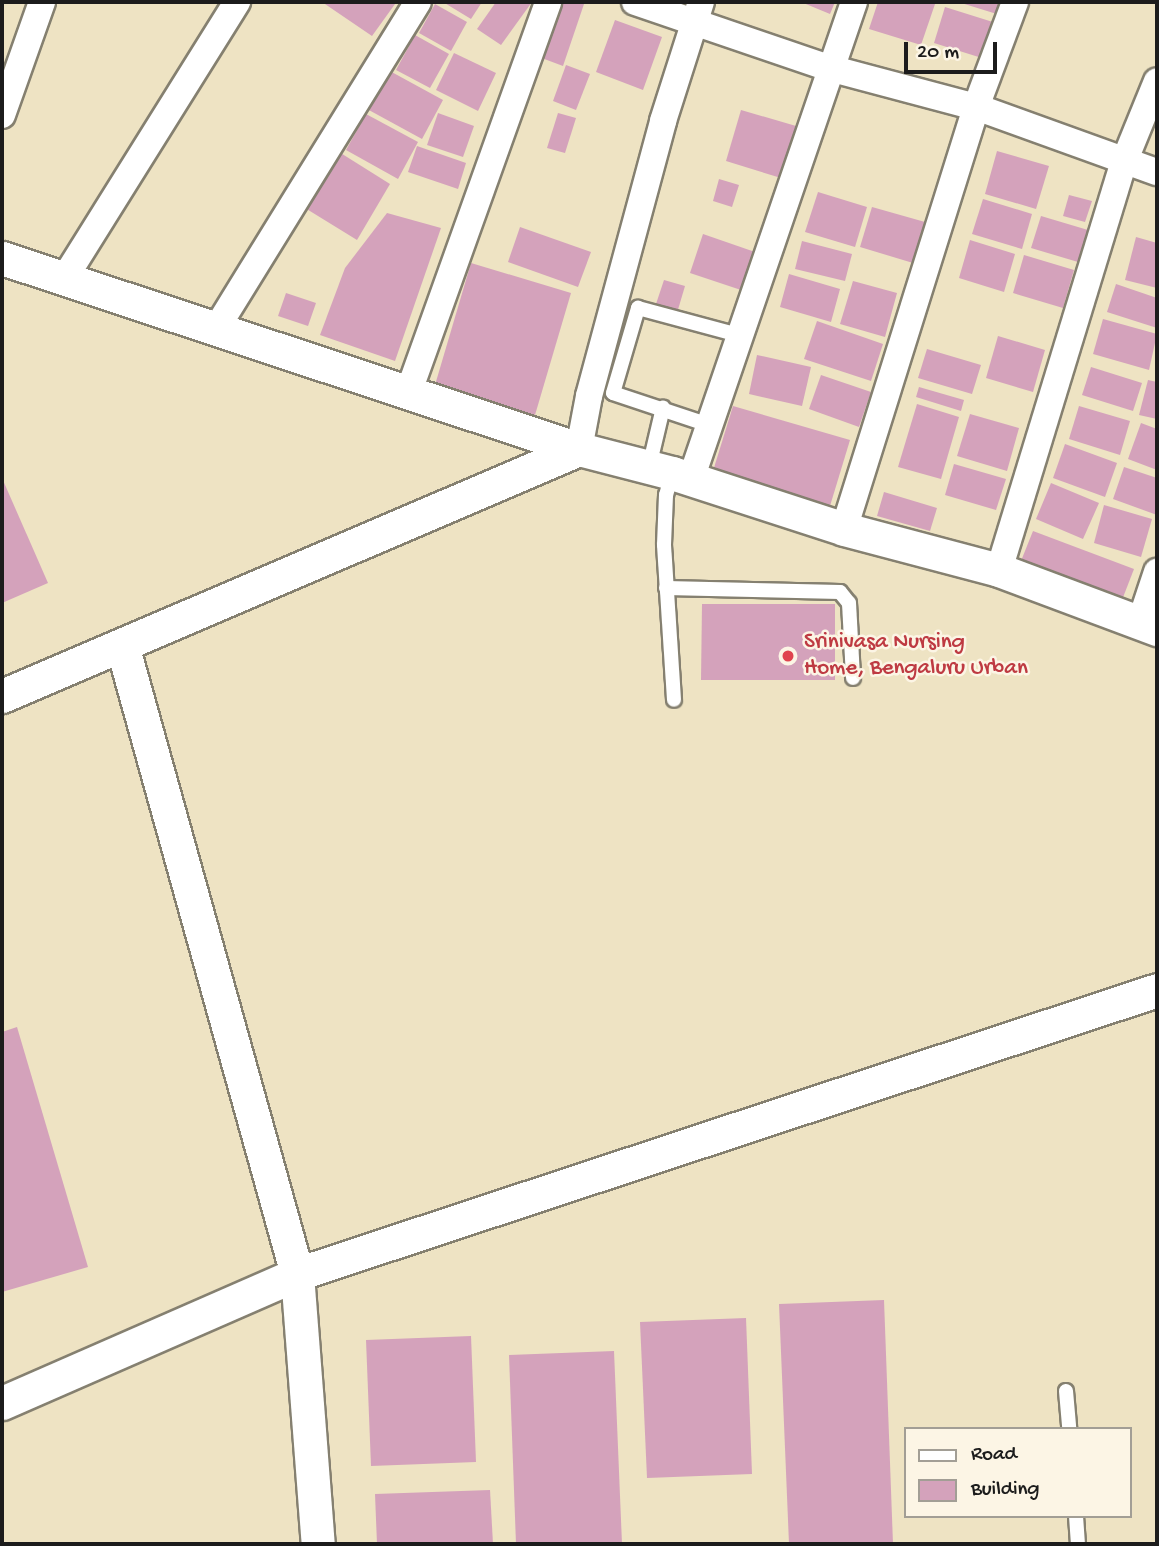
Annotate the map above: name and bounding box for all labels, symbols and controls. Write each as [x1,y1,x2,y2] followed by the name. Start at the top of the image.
[907,28,1000,72] scale bar
[917,41,959,66] text: 20 m
[804,629,1028,683] place label: Srinivasa Nursing Home, Bengaluru Urban
[778,646,798,666] marker: Srinivasa Nursing Home, Bengaluru Urban
[904,1427,1131,1518] legend
[971,1443,1017,1468] text: Road
[971,1478,1040,1503] text: Building

